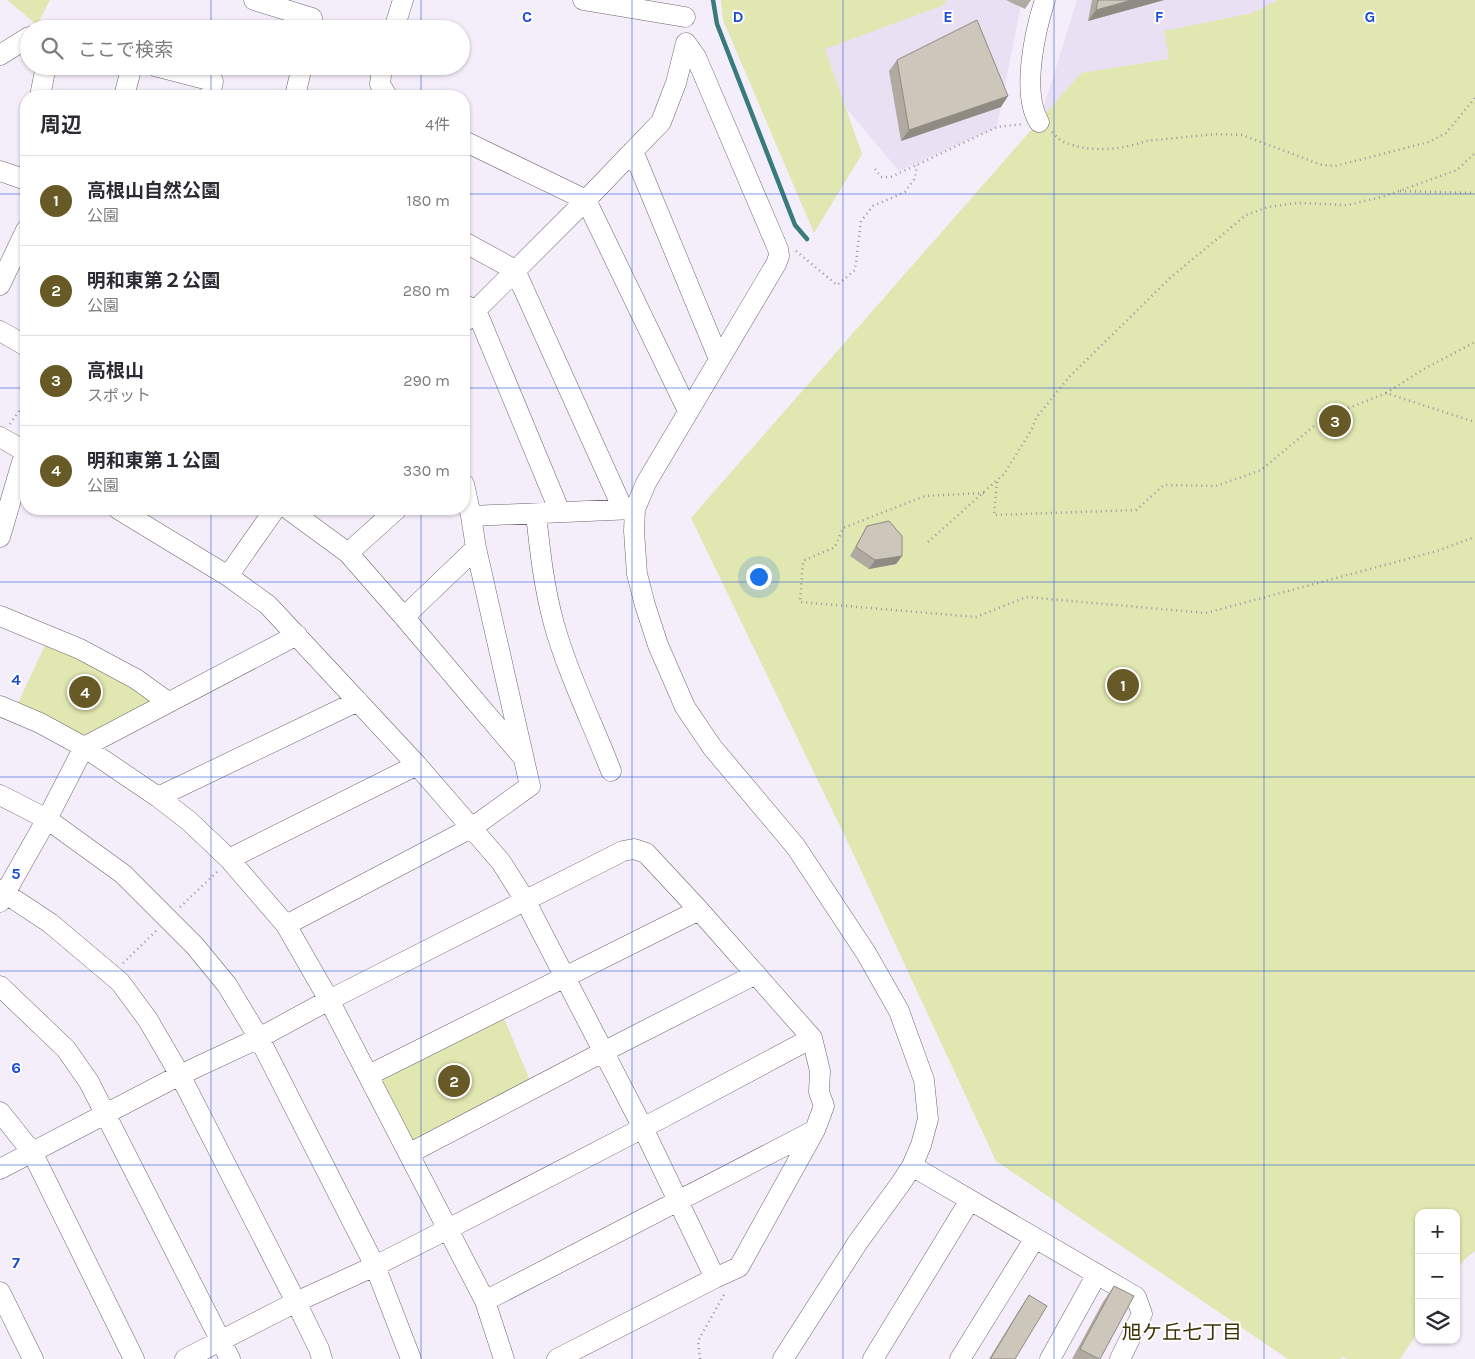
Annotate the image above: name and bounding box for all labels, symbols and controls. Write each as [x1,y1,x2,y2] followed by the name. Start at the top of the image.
[522,7,532,26] text: C
[733,7,744,26] text: D
[943,7,953,26] text: E
[1155,7,1164,26] text: F
[1365,7,1375,26] text: G
[20,20,470,75] search box
[38,34,66,62] icon: search
[78,39,173,61] text: ここで検索
[40,113,82,137] text: 周辺
[425,115,450,134] text: 4件
[87,180,220,202] text: 高根山自然公園
[53,191,59,210] text: 1
[407,191,450,210] text: 180 m
[87,206,119,225] text: 公園
[87,270,220,292] text: 明和東第２公園
[51,281,61,300] text: 2
[403,281,450,300] text: 280 m
[87,296,119,315] text: 公園
[87,360,144,382] text: 高根山
[51,371,61,390] text: 3
[403,371,450,390] text: 290 m
[87,386,151,405] text: スポット
[1319,402,1351,440] pin: 3
[87,450,220,472] text: 明和東第１公園
[51,461,61,480] text: 4
[403,461,450,480] text: 330 m
[87,476,119,495] text: 公園
[746,564,772,590] your location
[1107,666,1139,704] pin: 1
[11,670,21,689] text: 4
[69,673,101,711] pin: 4
[11,864,21,883] text: 5
[11,1058,21,1077] text: 6
[438,1062,470,1100] pin: 2
[1415,1209,1460,1344] map controls
[1415,1209,1460,1254] button: +
[12,1253,20,1272] text: 7
[1415,1254,1460,1299] button: −
[1415,1299,1460,1344] button: layers
[1122,1321,1242,1344] district label: 旭ケ丘七丁目

